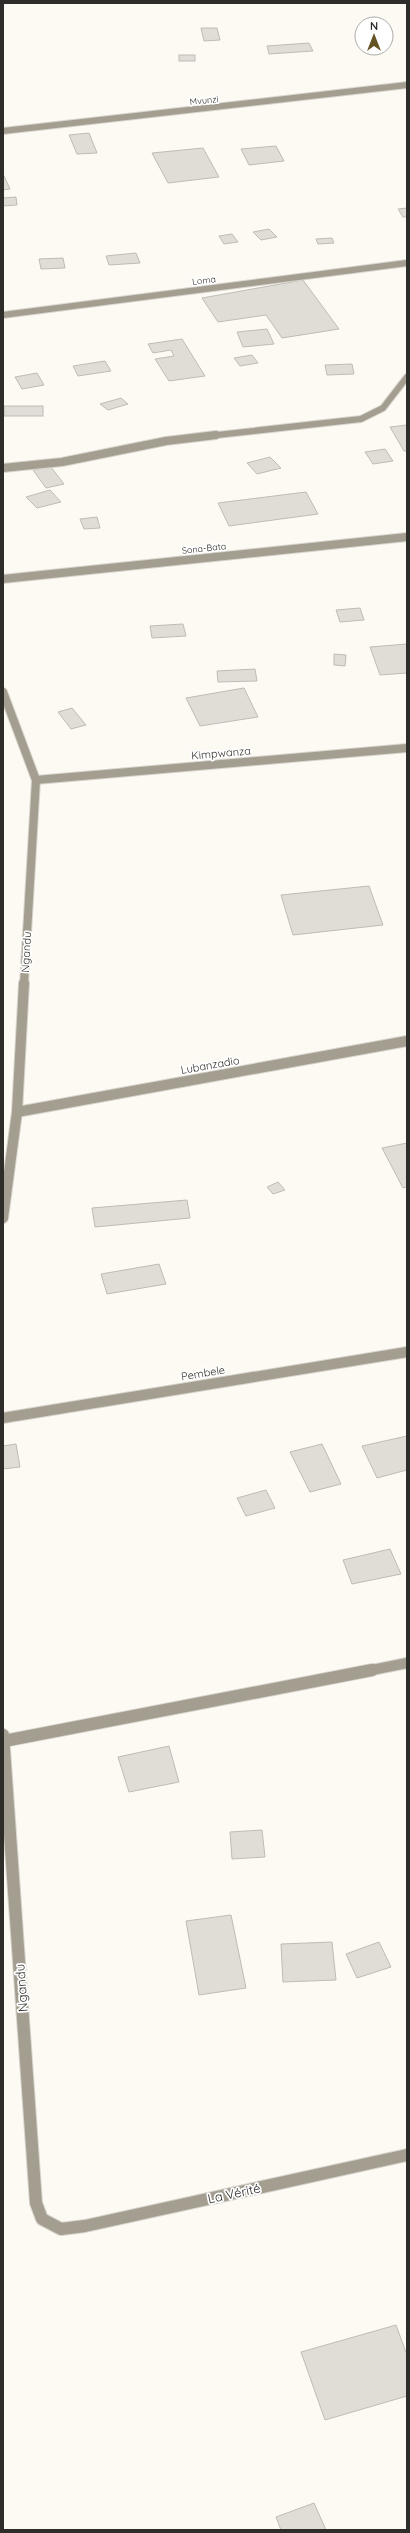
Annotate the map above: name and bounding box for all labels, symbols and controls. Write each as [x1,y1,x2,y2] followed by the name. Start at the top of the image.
[354,16,394,56] north arrow
[370,19,378,33] text: N
[189,93,219,107] street label: Mvunzi
[191,273,217,287] street label: Loma
[181,540,227,556] street label: Sona-Bata
[191,743,251,763] street label: Kimpwanza
[18,931,34,973] street label: Ngandu
[180,1053,241,1077] street label: Lubanzadio
[180,1363,226,1383] street label: Pembele
[11,1963,31,2013] street label: Ngandu
[206,2180,262,2206] street label: La Vérité

